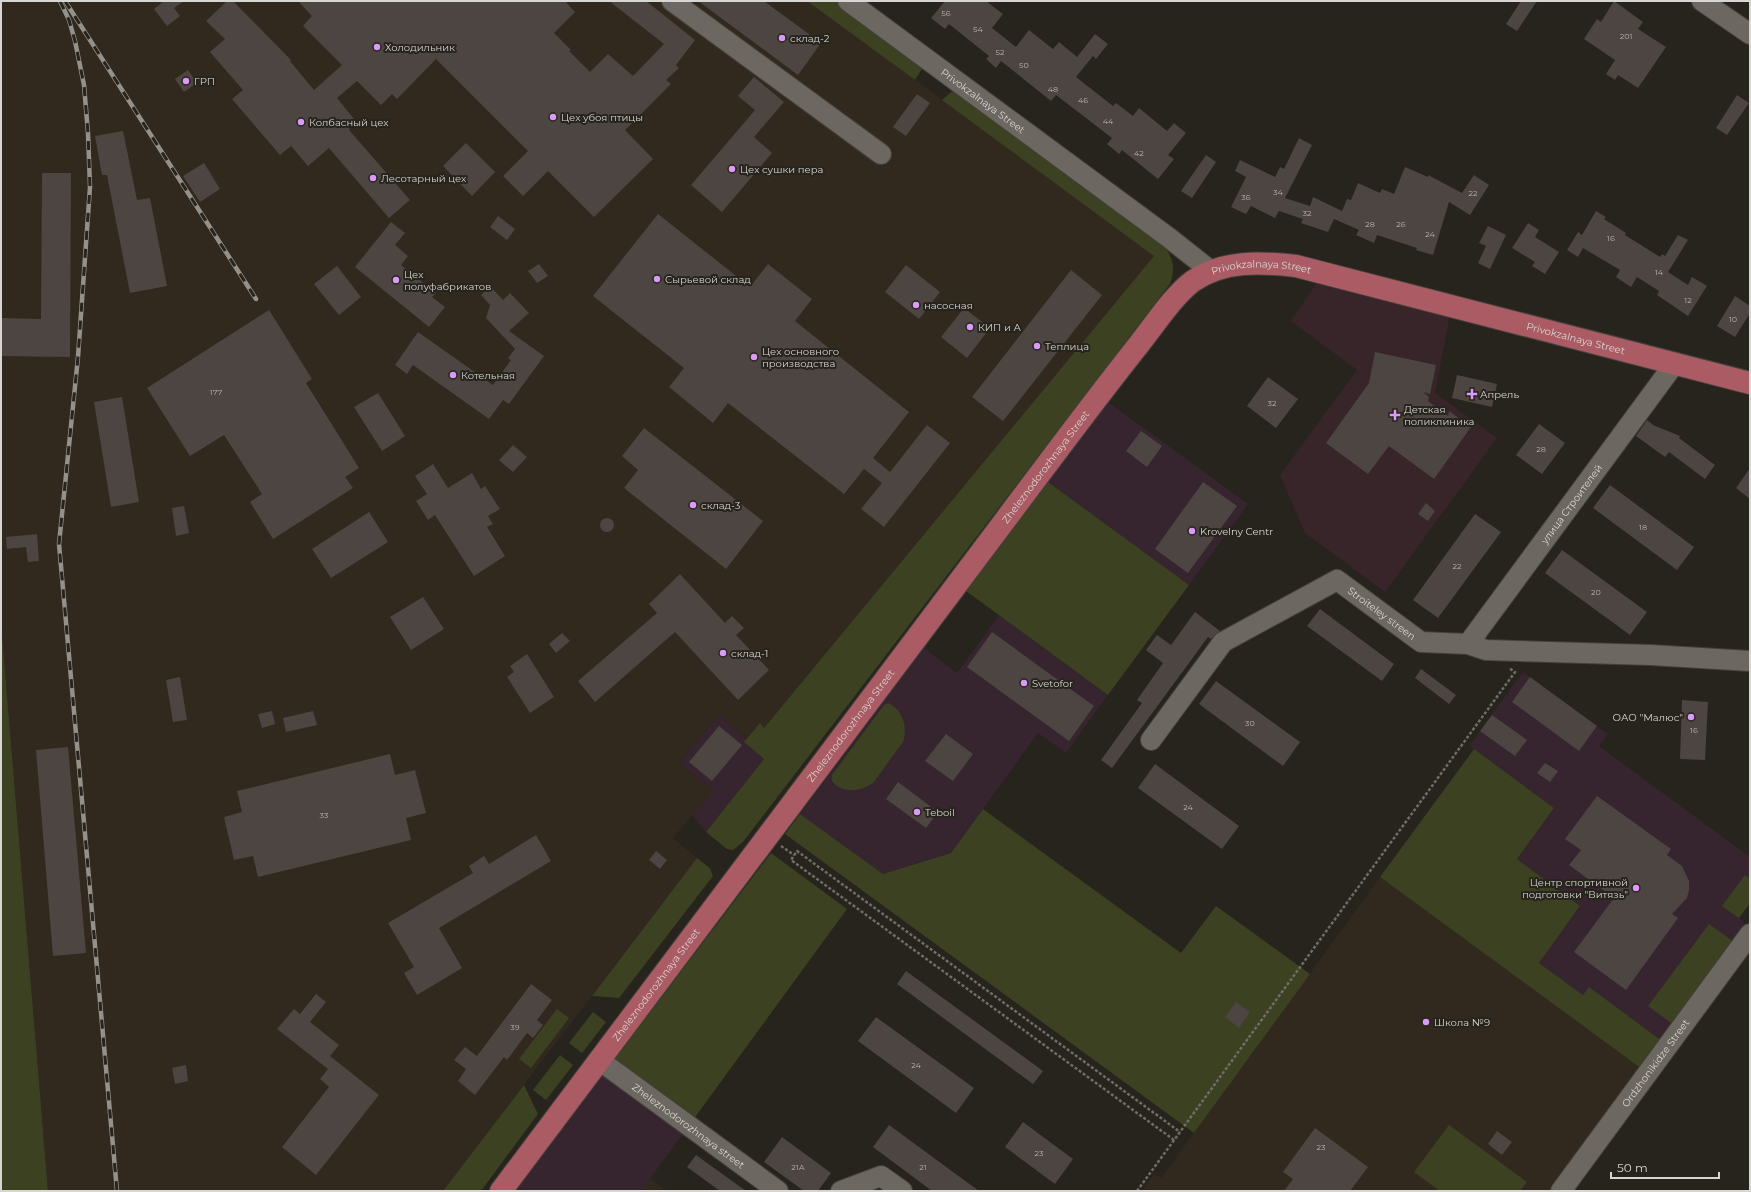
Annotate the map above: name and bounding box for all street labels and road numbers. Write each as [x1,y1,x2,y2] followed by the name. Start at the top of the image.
[939,65,1028,136] street label: Privokzalnaya Street
[1209,257,1313,277] street label: Privokzalnaya Street
[1525,319,1626,357] street label: Privokzalnaya Street
[999,408,1092,526] street label: Zheleznodorozhnaya Street
[1537,462,1605,547] street label: улица Строителей
[1345,584,1418,642] street label: Stroiteley streen
[804,666,897,784] street label: Zheleznodorozhnaya Street
[609,926,702,1044] street label: Zheleznodorozhnaya Street
[1619,1016,1692,1110] street label: Ordzhonikidze Street
[630,1080,747,1171] street label: Zheleznodorozhnaya street

